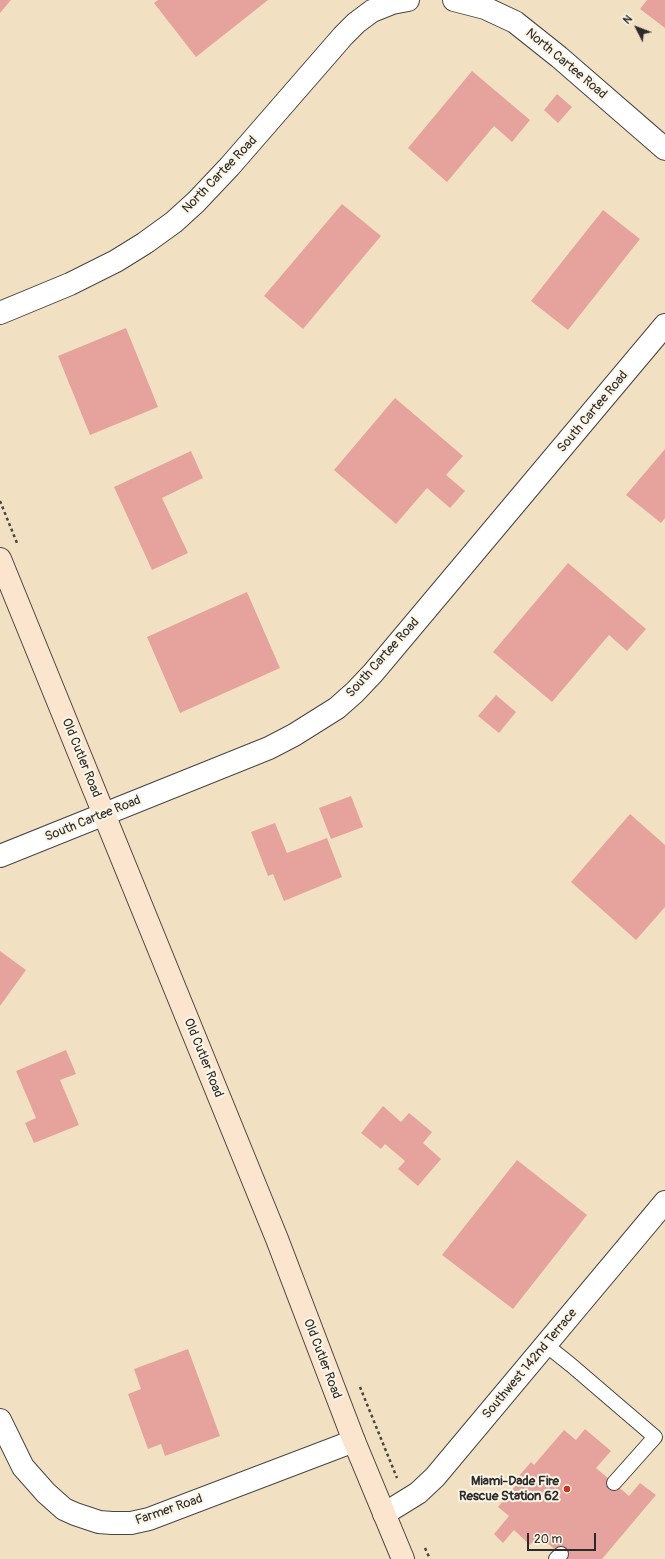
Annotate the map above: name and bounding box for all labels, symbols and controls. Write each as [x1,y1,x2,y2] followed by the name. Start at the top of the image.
[617,8,657,48] north arrow
[620,13,635,27] text: N
[522,26,610,102] street label: North Cartee Road
[179,133,261,217] street label: North Cartee Road
[554,368,632,456] street label: South Cartee Road
[343,615,423,701] street label: South Cartee Road
[58,716,104,800] street label: Old Cutler Road
[43,793,143,845] street label: South Cartee Road
[180,1016,226,1100] street label: Old Cutler Road
[479,1306,581,1422] street label: Southwest 142nd Terrace
[300,1317,344,1401] street label: Old Cutler Road
[459,1474,559,1505] place label: Miami-Dade Fire Rescue Station 62
[562,1484,572,1494] marker: Miami-Dade Fire Rescue Station 62
[133,1491,205,1529] street label: Farmer Road
[529,1525,598,1551] scale bar
[534,1532,562,1547] text: 20 m

